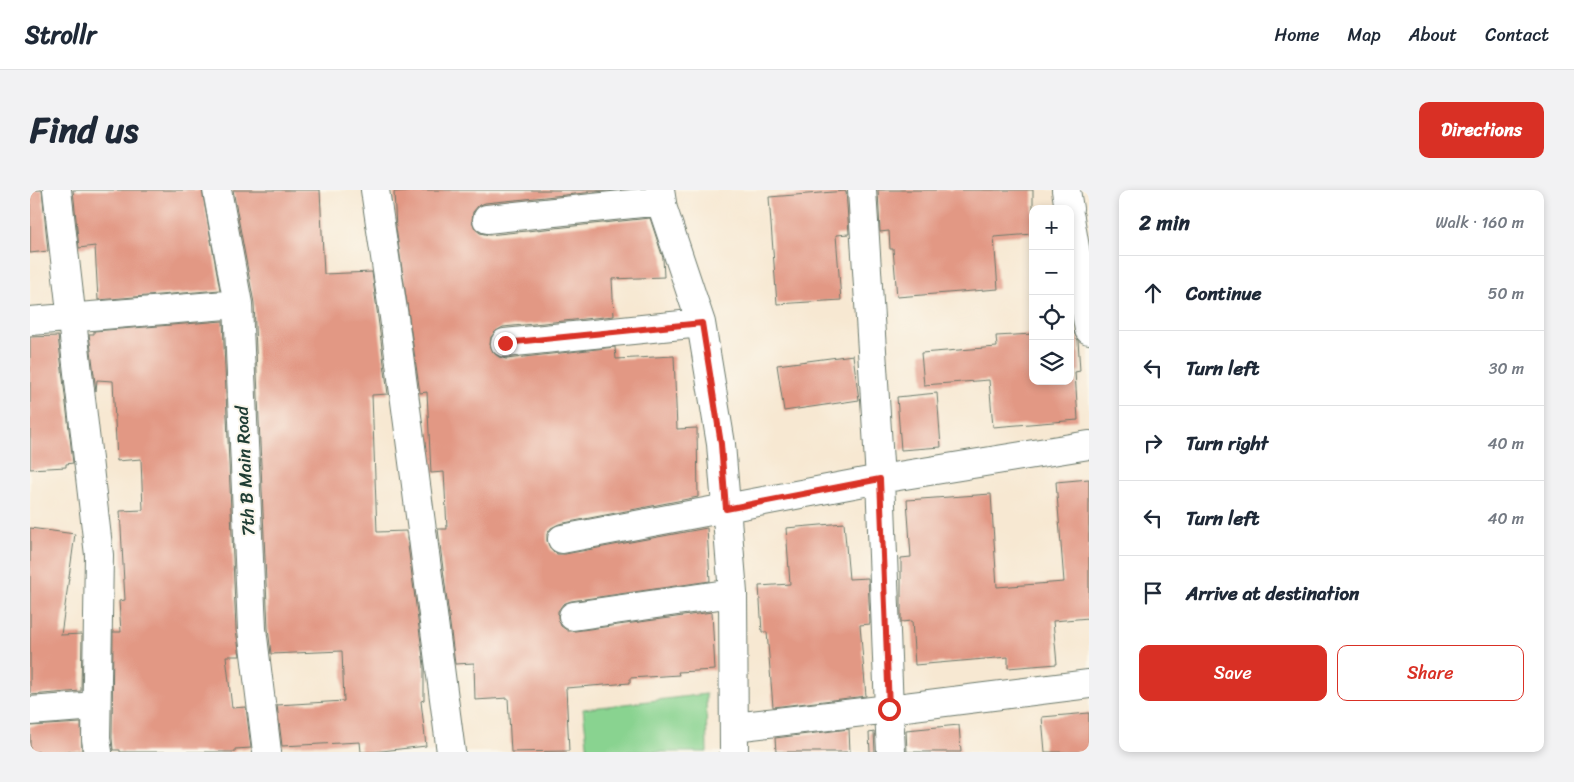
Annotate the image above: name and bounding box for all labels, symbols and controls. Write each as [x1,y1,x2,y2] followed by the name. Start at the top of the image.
[25,14,96,56] text: Strollr
[1275,19,1320,51] text: Home
[1348,19,1381,51] text: Map
[1409,19,1457,51] text: About
[1485,19,1549,51] text: Contact
[30,99,138,161] text: Find us
[1419,102,1544,158] button: Directions
[1139,204,1190,242] text: 2 min
[1029,205,1074,385] map controls
[1029,205,1074,250] button: +
[1435,208,1524,237] text: Walk · 160 m
[1029,250,1074,295] button: −
[1186,277,1262,310] text: Continue
[1139,279,1167,307] icon: ahead
[1488,279,1524,308] text: 50 m
[1029,295,1074,340] button: locate
[494,332,517,355] route end
[1029,340,1074,385] button: layers
[1186,352,1259,385] text: Turn left
[1139,354,1167,382] icon: left
[1489,354,1524,383] text: 30 m
[226,404,264,537] street label: 7th B Main Road
[1186,427,1268,460] text: Turn right
[1139,429,1167,457] icon: right
[1487,429,1524,458] text: 40 m
[1186,502,1259,535] text: Turn left
[1139,504,1167,532] icon: left
[1487,504,1524,533] text: 40 m
[1186,577,1359,610] text: Arrive at destination
[1139,579,1167,607] icon: arrive
[1139,645,1327,701] button: Save
[1337,645,1524,701] button: Share
[878,698,901,721] route start

